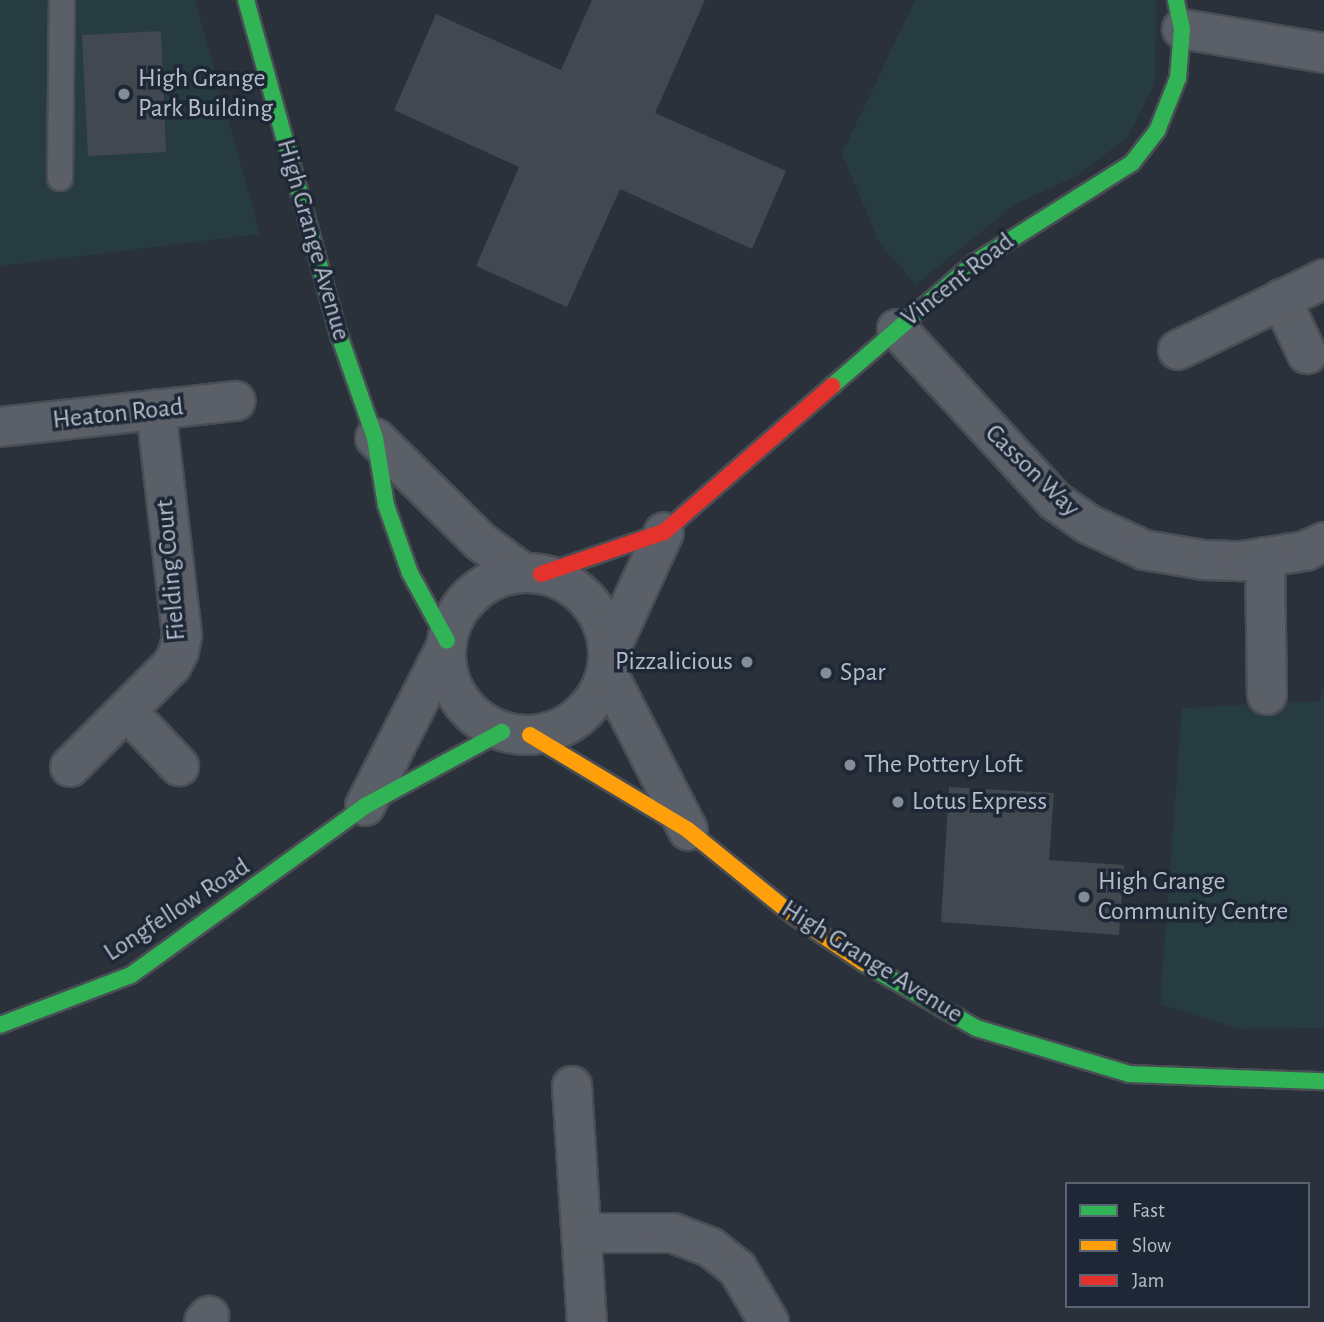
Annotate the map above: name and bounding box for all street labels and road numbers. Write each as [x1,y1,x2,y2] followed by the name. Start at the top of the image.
[269,136,357,344] street label: High Grange Avenue
[896,226,1020,334] street label: Vincent Road
[51,392,185,436] street label: Heaton Road
[978,418,1086,524] street label: Casson Way
[149,498,193,642] street label: Fielding Court
[98,851,256,969] street label: Longfellow Road
[776,894,968,1030] street label: High Grange Avenue

